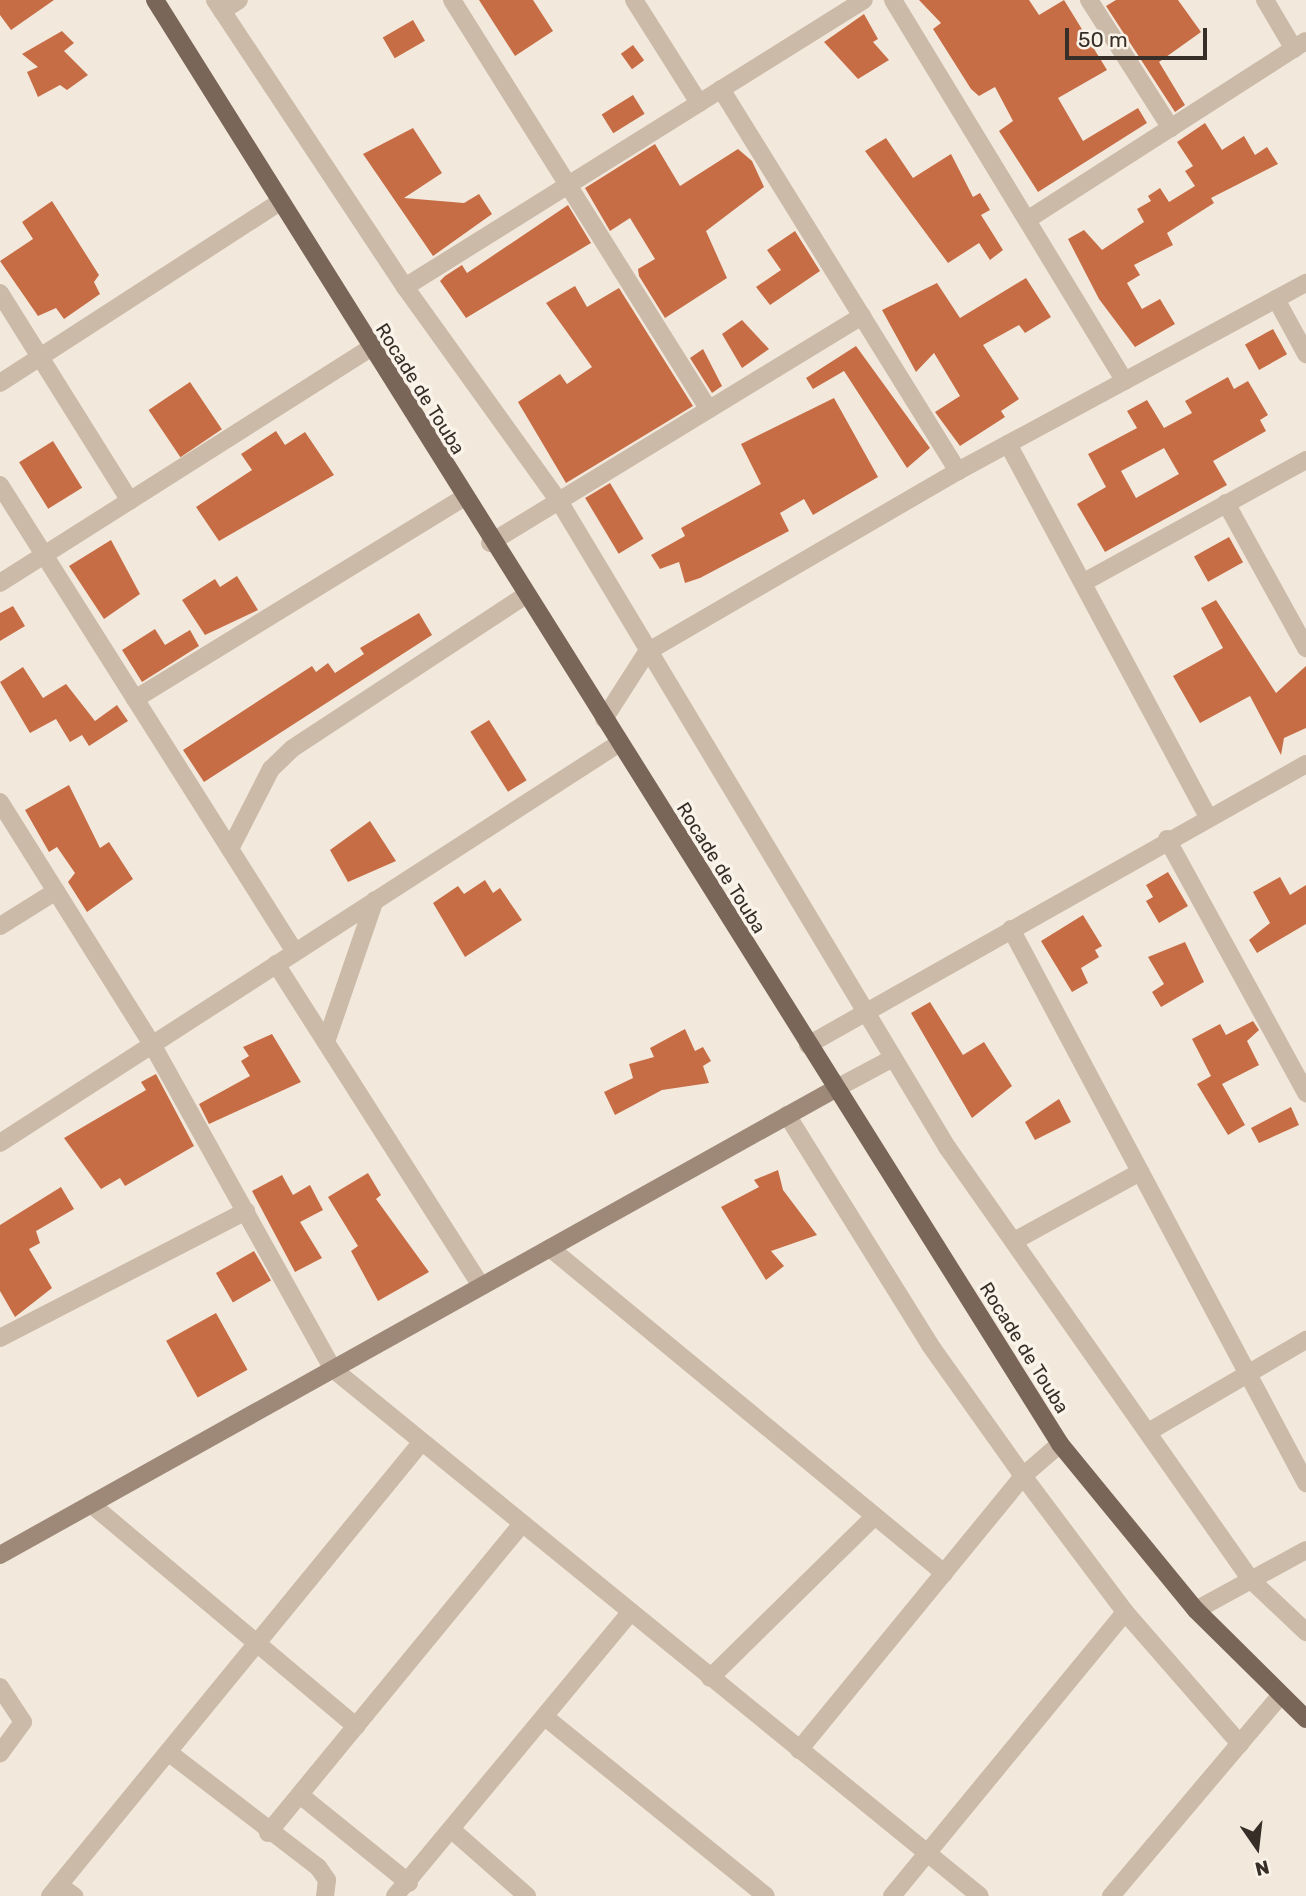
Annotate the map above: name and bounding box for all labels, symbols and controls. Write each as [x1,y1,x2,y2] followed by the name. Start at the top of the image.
[1068,14,1210,58] scale bar
[1078,27,1128,52] text: 50 m
[370,319,470,459] street label: Rocade de Touba
[671,798,771,938] street label: Rocade de Touba
[974,1278,1074,1418] street label: Rocade de Touba
[1222,1812,1292,1882] north arrow
[1253,1855,1272,1881] text: N

